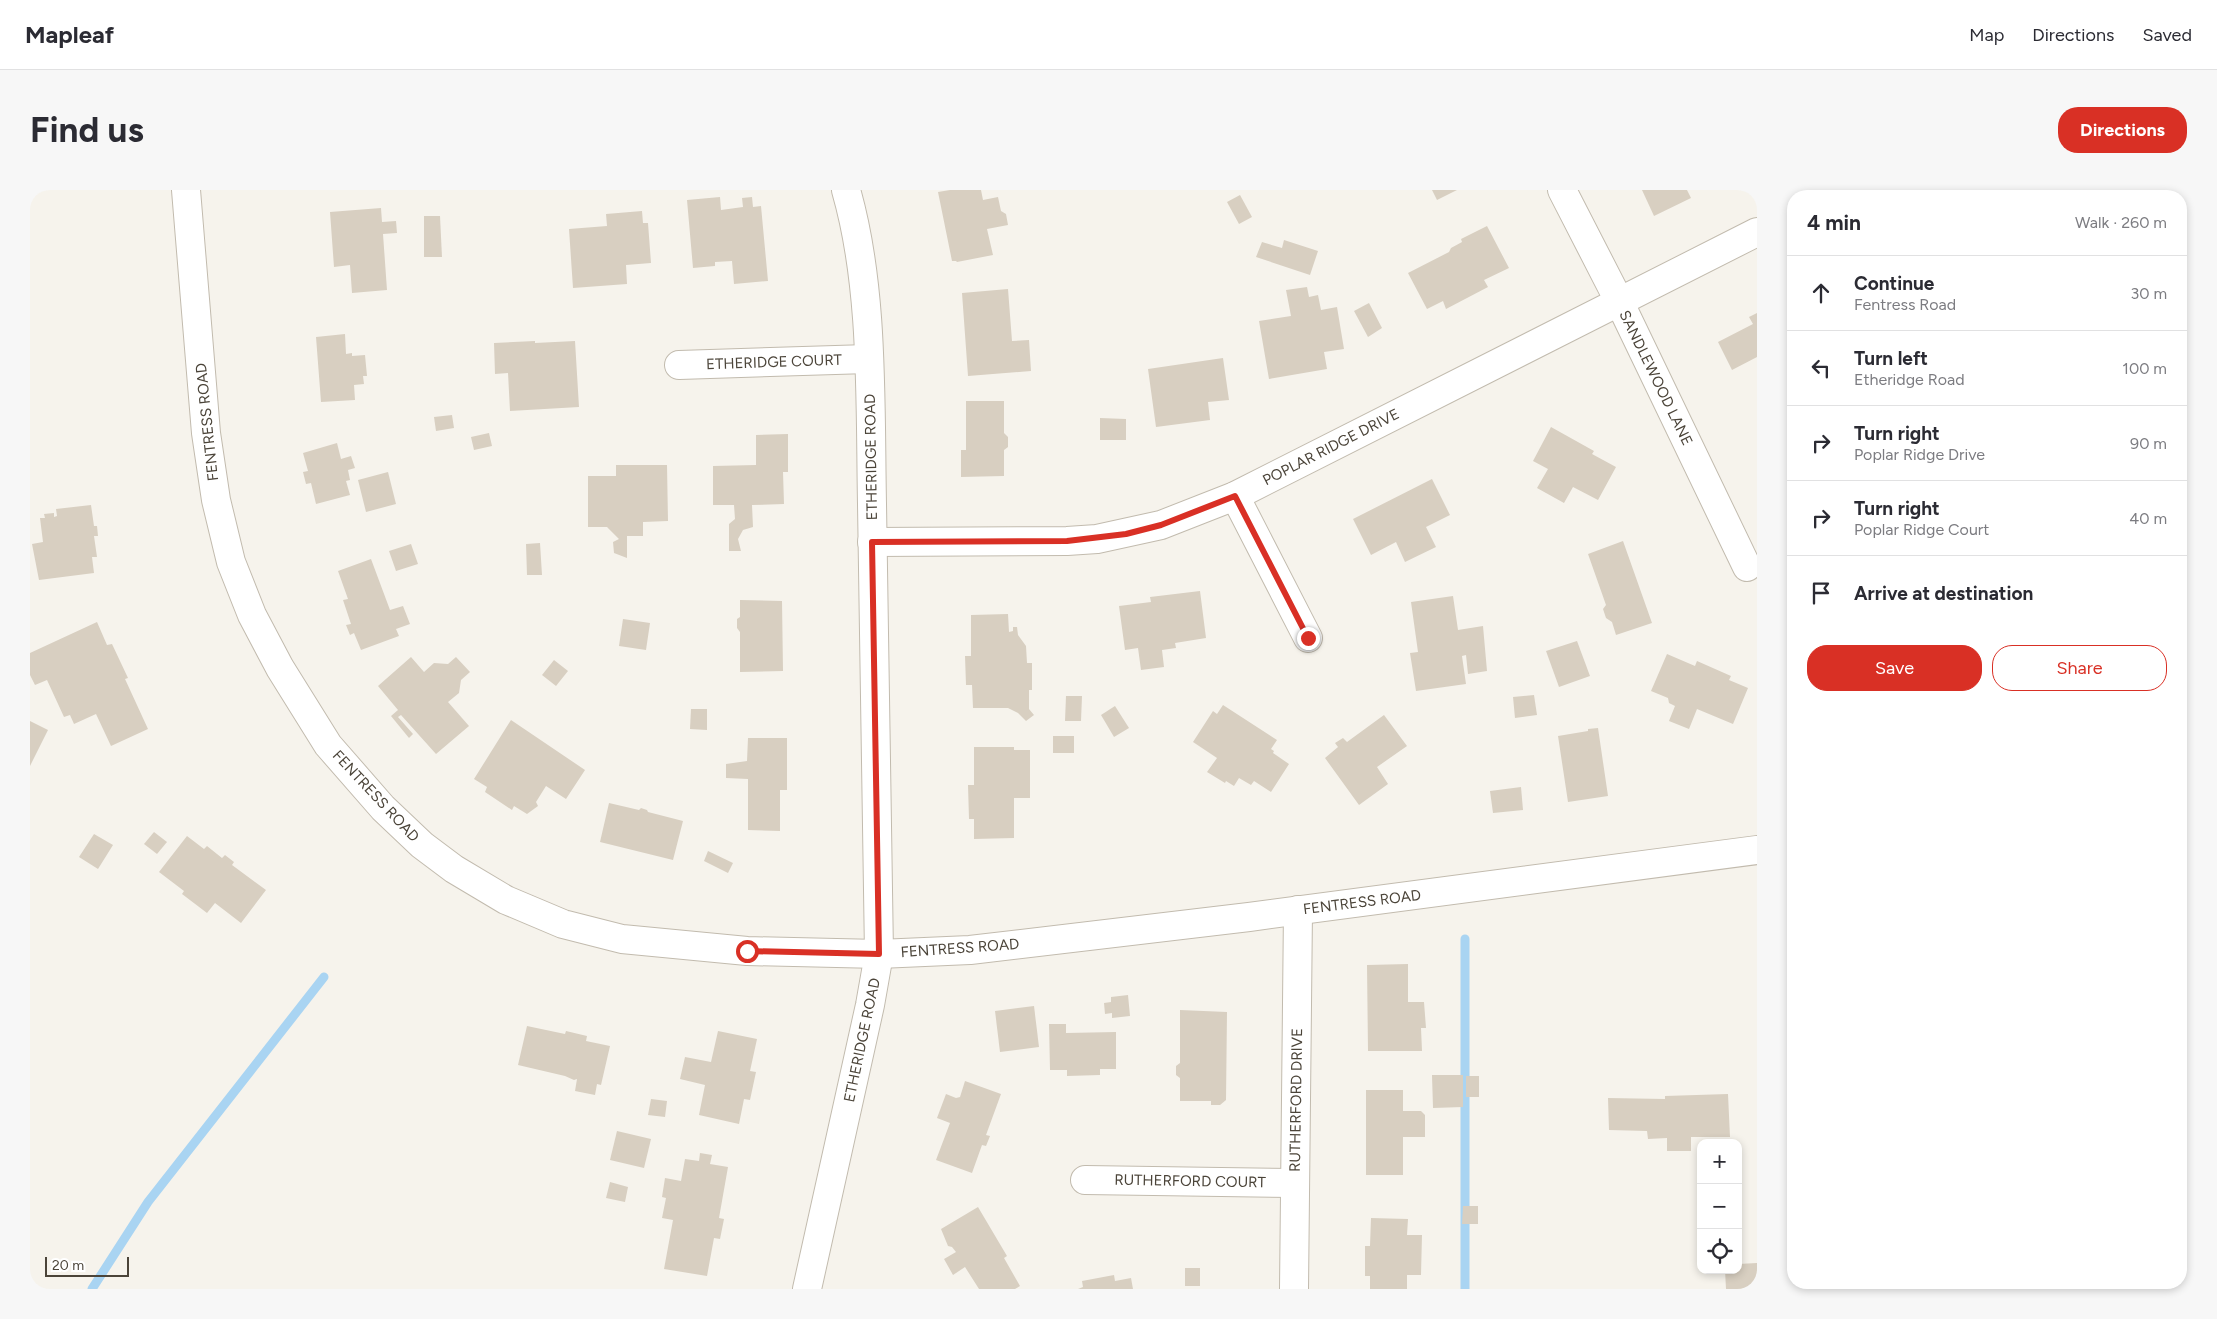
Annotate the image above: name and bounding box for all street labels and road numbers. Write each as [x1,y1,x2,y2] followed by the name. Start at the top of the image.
[1615,307,1697,449] street label: SANDLEWOOD LANE
[706,351,843,373] street label: ETHERIDGE COURT
[192,362,222,482] street label: FENTRESS ROAD
[861,394,881,520] street label: ETHERIDGE ROAD
[1260,405,1402,489] street label: POPLAR RIDGE DRIVE
[329,746,423,846] street label: FENTRESS ROAD
[1302,886,1422,918] street label: FENTRESS ROAD
[900,935,1020,961] street label: FENTRESS ROAD
[840,976,884,1104] street label: ETHERIDGE ROAD
[1286,1028,1306,1172] street label: RUTHERFORD DRIVE
[1114,1171,1267,1191] street label: RUTHERFORD COURT

